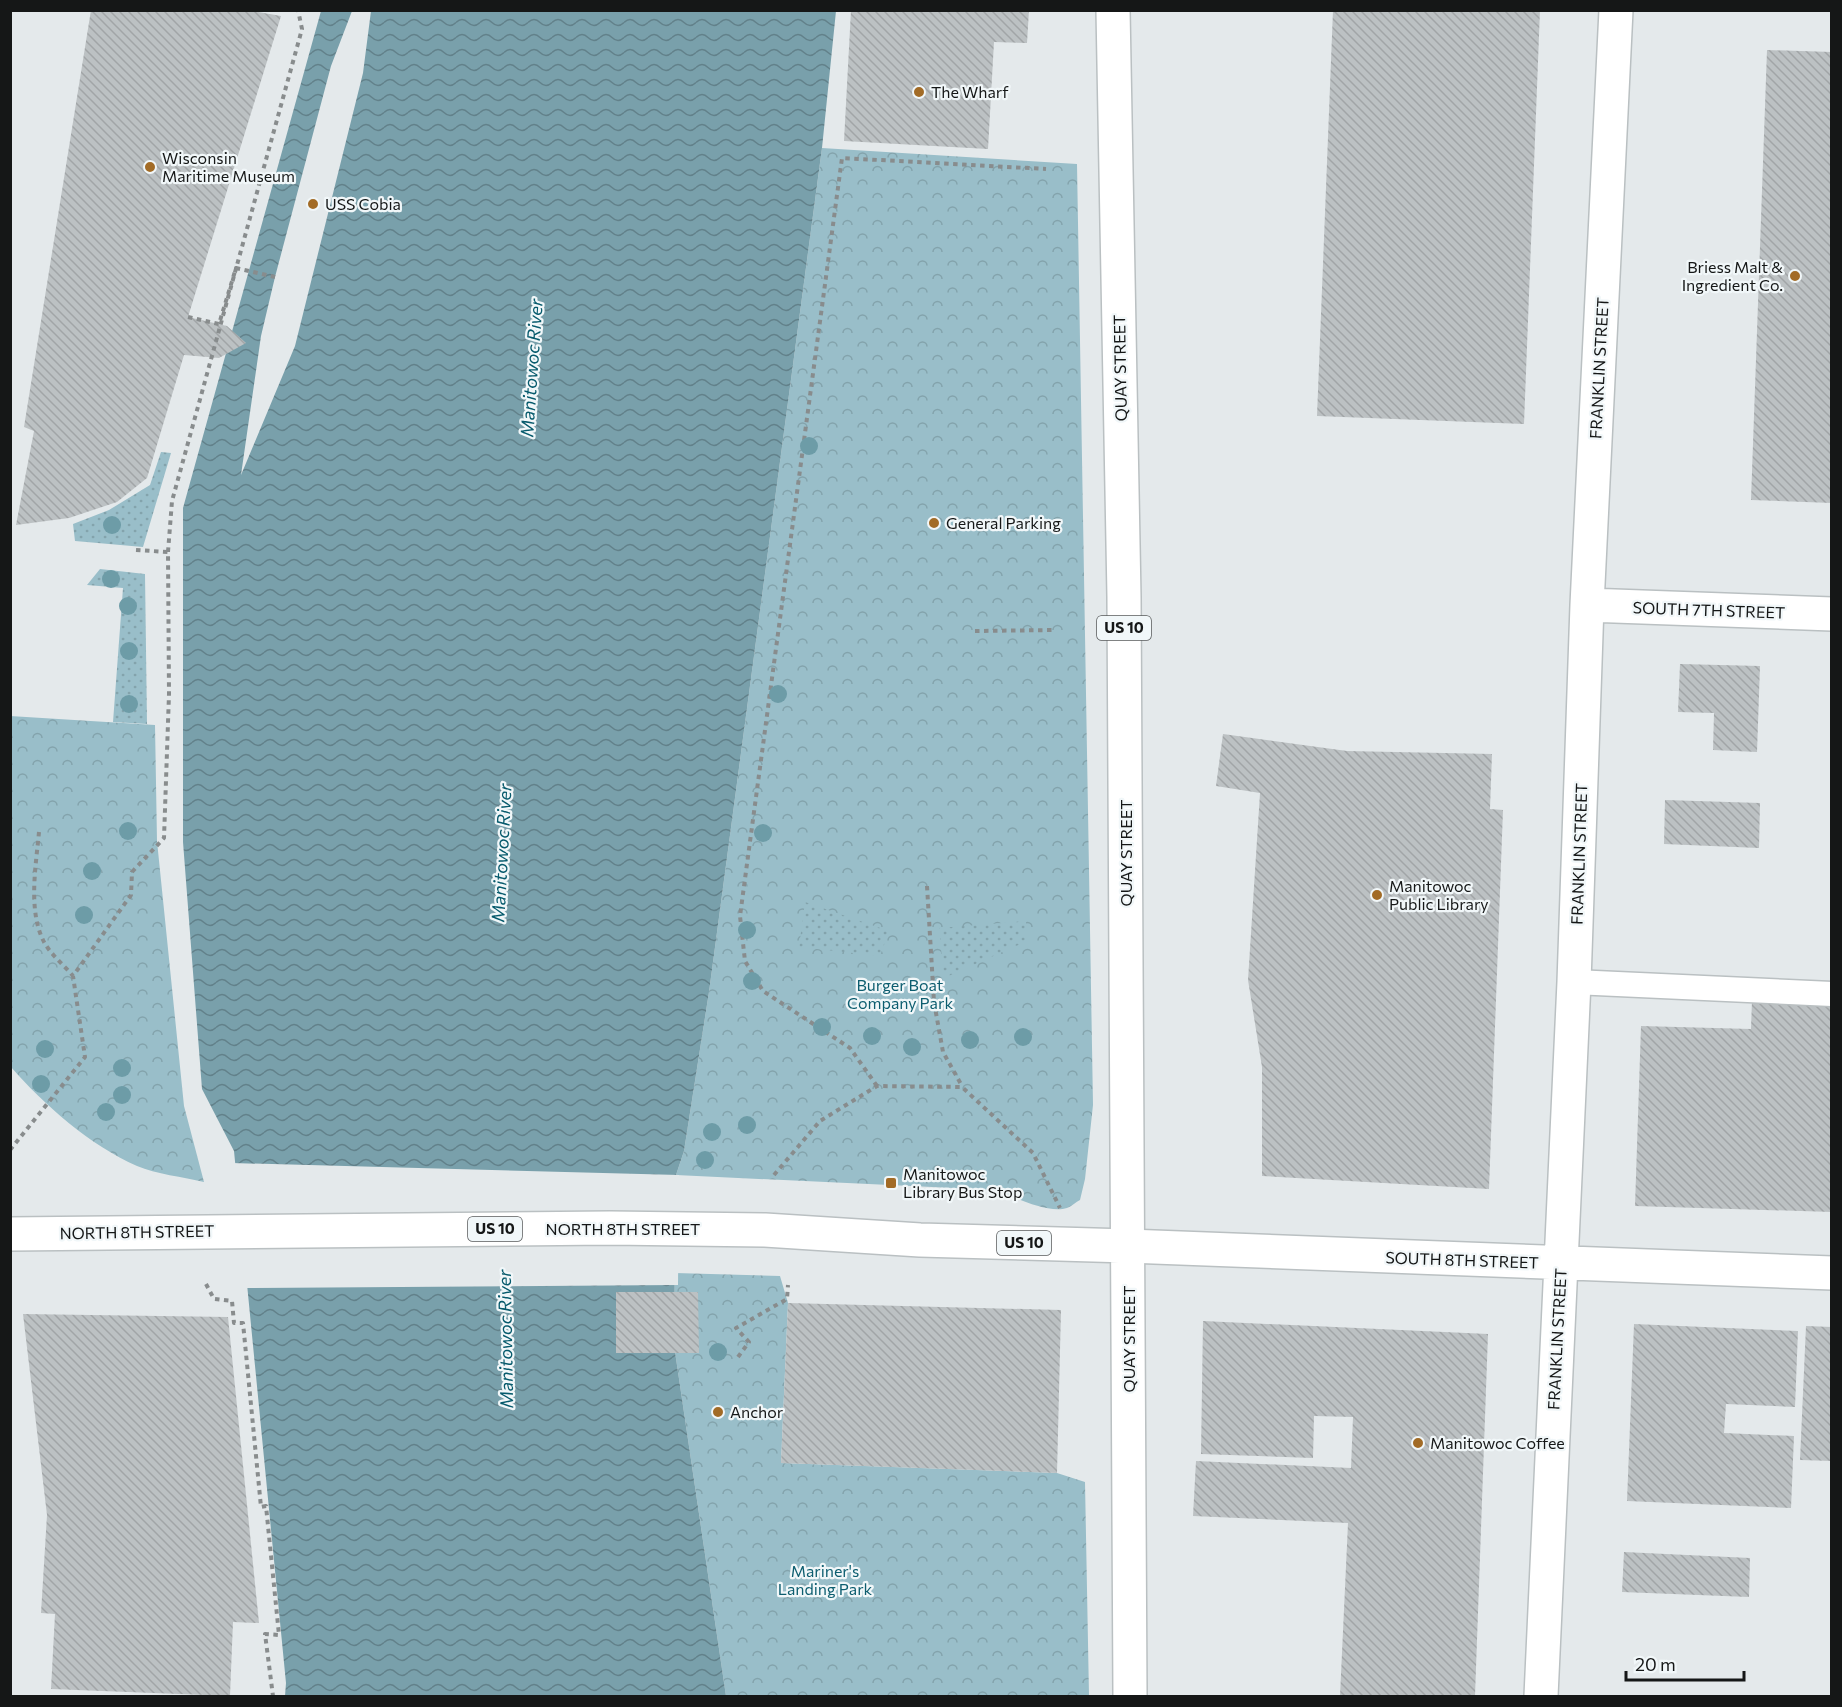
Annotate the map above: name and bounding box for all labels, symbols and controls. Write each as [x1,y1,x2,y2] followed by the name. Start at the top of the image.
[931,82,1009,101] place label: The Wharf
[912,85,926,99] marker: The Wharf
[162,148,295,185] place label: Wisconsin Maritime Museum
[143,160,157,174] marker: Wisconsin Maritime Museum
[325,194,401,213] place label: USS Cobia
[306,197,320,211] marker: USS Cobia
[1682,257,1783,294] place label: Briess Malt & Ingredient Co.
[1788,269,1802,283] marker: Briess Malt & Ingredient Co.
[515,297,547,438] water label: Manitowoc River
[1585,297,1612,439] street label: FRANKLIN STREET
[1109,314,1130,422] street label: QUAY STREET
[946,513,1061,532] place label: General Parking
[927,516,941,530] marker: General Parking
[1632,597,1786,622] street label: SOUTH 7TH STREET
[1097,616,1151,640] road number: US 10
[486,782,516,923] water label: Manitowoc River
[1567,783,1590,925] street label: FRANKLIN STREET
[1116,800,1135,906] street label: QUAY STREET
[1389,876,1489,913] place label: Manitowoc Public Library
[1370,888,1384,902] marker: Manitowoc Public Library
[847,975,953,1012] park label: Burger Boat Company Park
[903,1164,1022,1201] place label: Manitowoc Library Bus Stop
[884,1176,898,1190] marker: Manitowoc Library Bus Stop
[468,1217,522,1241] road number: US 10
[546,1219,700,1238] street label: NORTH 8TH STREET
[59,1221,215,1242] street label: NORTH 8TH STREET
[997,1231,1051,1255] road number: US 10
[1385,1247,1539,1272] street label: SOUTH 8TH STREET
[1543,1268,1570,1410] street label: FRANKLIN STREET
[493,1269,517,1409] water label: Manitowoc River
[1119,1286,1138,1392] street label: QUAY STREET
[730,1402,784,1421] place label: Anchor
[711,1405,725,1419] marker: Anchor
[1430,1433,1565,1452] place label: Manitowoc Coffee
[1411,1436,1425,1450] marker: Manitowoc Coffee
[778,1561,873,1598] park label: Mariner's Landing Park
[1626,1644,1744,1682] scale bar
[1635,1653,1676,1675] text: 20 m

